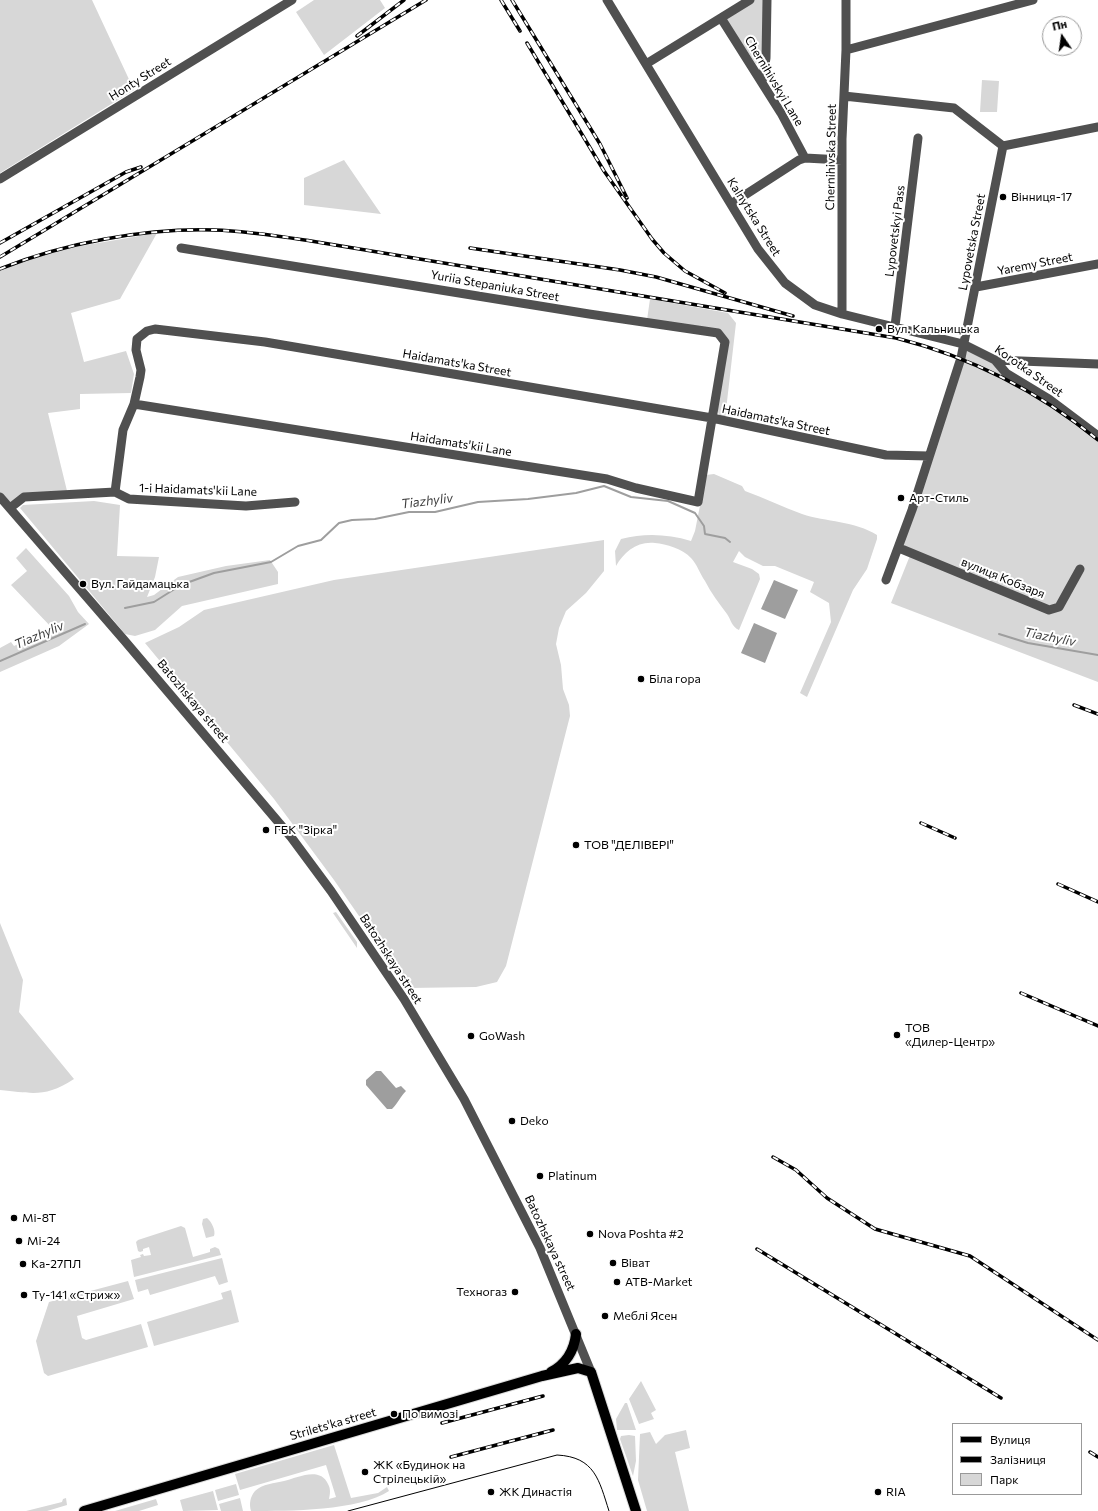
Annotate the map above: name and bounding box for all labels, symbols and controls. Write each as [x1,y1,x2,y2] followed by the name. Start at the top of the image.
[1042,16,1082,56] north arrow
[1051,17,1068,33] text: Пн
[742,34,806,128] street label: Chernihivskyi Lane
[106,54,174,104] street label: Honty Street
[823,104,839,210] street label: Chernihivska Street
[724,175,784,259] street label: Kalnytska Street
[882,184,908,278] street label: Lypovetskyi Pass
[1011,190,1072,204] place label: Вінниця-17
[956,192,988,292] street label: Lypovetska Street
[998,192,1008,202] marker: Вінниця-17
[996,250,1074,278] street label: Yaremy Street
[430,268,560,304] street label: Yuriia Stepaniuka Street
[887,322,979,336] place label: Вул. Кальницька
[874,324,884,334] marker: Вул. Кальницька
[992,342,1066,400] street label: Korotka Street
[402,346,512,380] street label: Haidamats'ka Street
[721,402,831,438] street label: Haidamats'ka Street
[409,429,513,459] street label: Haidamats'kii Lane
[139,481,257,499] street label: 1-i Haidamats'kii Lane
[400,490,454,512] water label: Tiazhyliv
[909,491,969,505] place label: Арт-Стиль
[896,493,906,503] marker: Арт-Стиль
[959,555,1047,601] street label: вулиця Кобзаря
[91,577,189,591] place label: Вул. Гайдамацька
[78,579,88,589] marker: Вул. Гайдамацька
[12,618,66,652] water label: Tiazhyliv
[1023,624,1077,650] water label: Tiazhyliv
[154,657,232,745] street label: Batozhskaya street
[649,672,701,686] place label: Біла гора
[636,674,646,684] marker: Біла гора
[274,823,337,837] place label: ГБК "Зірка"
[261,825,271,835] marker: ГБК "Зірка"
[584,838,674,852] place label: ТОВ "ДЕЛІВЕРІ"
[571,840,581,850] marker: ТОВ "ДЕЛІВЕРІ"
[357,911,425,1007] street label: Batozhskaya street
[905,1021,995,1049] place label: ТОВ «Дилер-Центр»
[479,1029,525,1043] place label: GoWash
[892,1030,902,1040] marker: ТОВ «Дилер-Центр»
[466,1031,476,1041] marker: GoWash
[520,1114,549,1128] place label: Deko
[507,1116,517,1126] marker: Deko
[548,1169,597,1183] place label: Platinum
[535,1171,545,1181] marker: Platinum
[521,1193,579,1293] street label: Batozhskaya street
[22,1211,56,1225] place label: Мі-8Т
[9,1213,19,1223] marker: Мі-8Т
[598,1227,684,1241] place label: Nova Poshta #2
[585,1229,595,1239] marker: Nova Poshta #2
[27,1234,60,1248] place label: Мі-24
[14,1236,24,1246] marker: Мі-24
[621,1256,650,1270] place label: Віват
[31,1257,81,1271] place label: Ка-27ПЛ
[608,1258,618,1268] marker: Віват
[18,1259,28,1269] marker: Ка-27ПЛ
[625,1275,693,1289] place label: ATB-Market
[612,1277,622,1287] marker: ATB-Market
[456,1285,507,1299] place label: Техногаз
[510,1287,520,1297] marker: Техногаз
[32,1288,120,1302] place label: Ту-141 «Стриж»
[19,1290,29,1300] marker: Ту-141 «Стриж»
[613,1309,677,1323] place label: Меблі Ясен
[600,1311,610,1321] marker: Меблі Ясен
[288,1405,378,1443] street label: Strilets'ka street
[402,1407,458,1421] place label: По вимозі
[389,1409,399,1419] marker: По вимозі
[952,1423,1082,1495] legend
[990,1432,1031,1446] text: Вулиця
[990,1452,1046,1466] text: Залізниця
[373,1458,465,1486] place label: ЖК «Будинок на Стрілецькій»
[360,1467,370,1477] marker: ЖК «Будинок на Стрілецькій»
[990,1472,1019,1486] text: Парк
[499,1485,572,1499] place label: ЖК Династія
[886,1485,906,1499] place label: RIA
[486,1487,496,1497] marker: ЖК Династія
[873,1487,883,1497] marker: RIA

